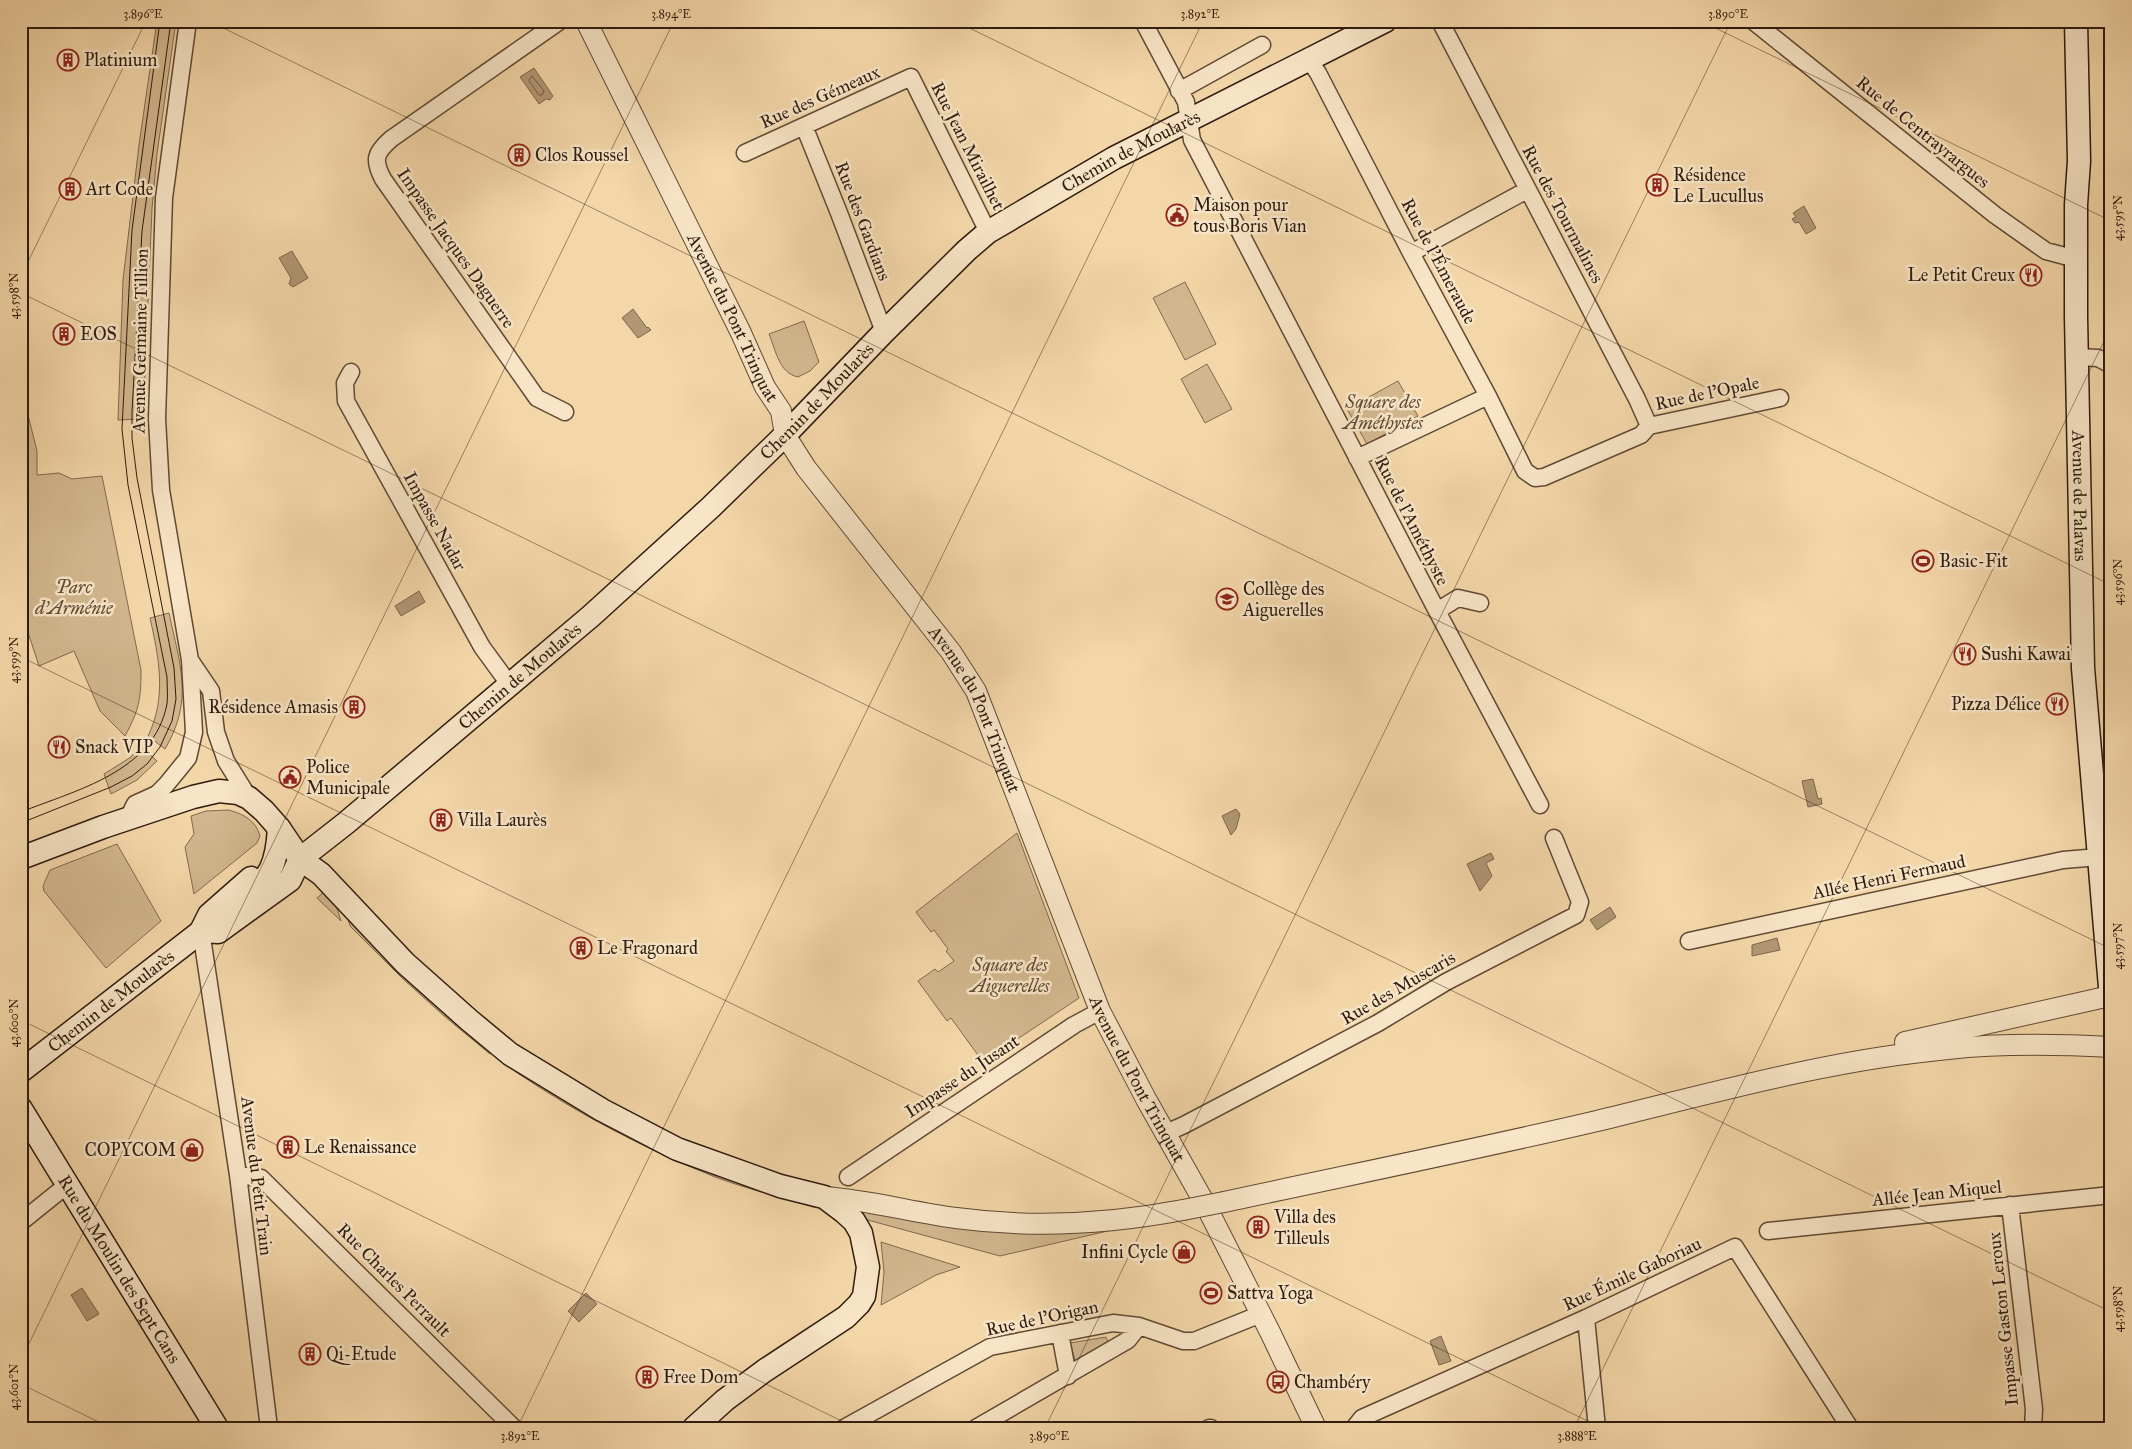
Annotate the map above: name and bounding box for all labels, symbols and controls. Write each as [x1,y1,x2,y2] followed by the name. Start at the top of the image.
[123,7,163,21] text: 3.896°E
[651,7,691,21] text: 3.894°E
[1181,7,1220,21] text: 3.892°E
[1708,7,1748,21] text: 3.890°E
[56,48,80,72] building icon: Platinium
[84,49,157,71] place label: Platinium
[757,61,883,133] street label: Rue des Gémeaux
[1851,71,1994,193] street label: Rue de Centrayrargues
[925,78,1010,215] street label: Rue Jean Mirailhet
[1057,105,1204,197] street label: Chemin de Moularès
[1517,141,1609,287] street label: Rue des Tourmalines
[507,143,531,167] building icon: Clos Roussel
[535,144,629,166] place label: Clos Roussel
[830,158,896,284] street label: Rue des Gardians
[392,164,520,333] street label: Impasse Jacques Daguerre
[1673,164,1764,207] place label: Résidence Le Lucullus
[1645,173,1669,197] building icon: Résidence Le Lucullus
[58,177,82,201] building icon: Art Code
[85,178,153,200] place label: Art Code
[1397,193,1483,328] street label: Rue de l'Émeraude
[1193,194,1307,237] place label: Maison pour tous Boris Vian
[2111,195,2125,241] text: 43.595°N
[1165,203,1189,227] public building icon: Maison pour tous Boris Vian
[682,229,783,407] street label: Avenue du Pont Trinquat
[127,248,153,435] street label: Avenue Germaine Tillion
[2019,263,2043,287] restaurant icon: Le Petit Creux
[1908,264,2015,286] place label: Le Petit Creux
[7,273,21,319] text: 43.598°N
[52,322,76,346] building icon: EOS
[80,323,117,345] place label: EOS
[755,338,879,464] street label: Chemin de Moularès
[1653,371,1761,415] street label: Rue de l'Opale
[1341,391,1424,434] park label: Square des Améthystes
[2067,429,2092,562] street label: Avenue de Palavas
[1370,453,1454,589] street label: Rue de l'Améthyste
[399,468,471,575] street label: Impasse Nadar
[1911,549,1935,573] sports icon: Basic-Fit
[1939,550,2009,572] place label: Basic-Fit
[2111,559,2125,605] text: 43.596°N
[34,576,114,619] park label: Parc d'Arménie
[1242,578,1324,622] place label: Collège des Aiguerelles
[1215,587,1239,611] school or university icon: Collège des Aiguerelles
[454,618,586,734] street label: Chemin de Moularès
[923,620,1026,796] street label: Avenue du Pont Trinquat
[7,637,21,683] text: 43.599°N
[1953,642,1977,666] restaurant icon: Sushi Kawai
[1981,643,2071,665] place label: Sushi Kawai
[2045,692,2069,716] restaurant icon: Pizza Délice
[1951,693,2041,715] place label: Pizza Délice
[342,695,366,719] building icon: Résidence Amasis
[208,696,338,718] place label: Résidence Amasis
[47,735,71,759] restaurant icon: Snack VIP
[75,736,153,758] place label: Snack VIP
[306,756,390,799] place label: Police Municipale
[278,765,302,789] public building icon: Police Municipale
[429,808,453,832] building icon: Villa Laurès
[456,809,547,831] place label: Villa Laurès
[1810,850,1967,904] street label: Allée Henri Fermaud
[2111,923,2125,969] text: 43.597°N
[569,936,593,960] building icon: Le Fragonard
[597,937,698,960] place label: Le Fragonard
[43,945,179,1057] street label: Chemin de Moularès
[1337,946,1459,1030] street label: Rue des Muscaris
[968,954,1050,997] park label: Square des Aiguerelles
[1084,992,1191,1167] street label: Avenue du Pont Trinquat
[7,999,21,1047] text: 43.600°N
[901,1029,1024,1123] street label: Impasse du Jusant
[236,1094,278,1257] street label: Avenue du Petit Train
[276,1135,300,1159] building icon: Le Renaissance
[304,1136,417,1158] place label: Le Renaissance
[180,1138,204,1162] shop icon: COPYCOM
[85,1139,176,1161] place label: COPYCOM
[53,1171,186,1367] street label: Rue du Moulin des Sept Cans
[1870,1175,2003,1212] street label: Allée Jean Miquel
[1273,1206,1336,1249] place label: Villa des Tilleuls
[1246,1215,1270,1239] building icon: Villa des Tilleuls
[332,1218,456,1342] street label: Rue Charles Perrault
[1558,1230,1705,1316] street label: Rue Émile Gaboriau
[1983,1231,2023,1407] street label: Impasse Gaston Leroux
[1172,1240,1196,1264] shop icon: Infini Cycle
[1081,1241,1168,1263] place label: Infini Cycle
[1199,1281,1223,1305] sports icon: Sattva Yoga
[1227,1282,1314,1305] place label: Sattva Yoga
[2111,1286,2125,1332] text: 43.598°N
[984,1295,1101,1342] street label: Rue de l'Origan
[298,1342,322,1366] building icon: Qi-Etude
[326,1343,396,1365] place label: Qi-Etude
[7,1364,21,1410] text: 43.601°N
[635,1365,659,1389] building icon: Free Dom
[663,1366,738,1388] place label: Free Dom
[1266,1370,1290,1394] bus stop icon: Chambéry
[1294,1371,1371,1393] place label: Chambéry
[501,1429,540,1443] text: 3.892°E
[1029,1429,1069,1443] text: 3.890°E
[1557,1429,1597,1443] text: 3.888°E

